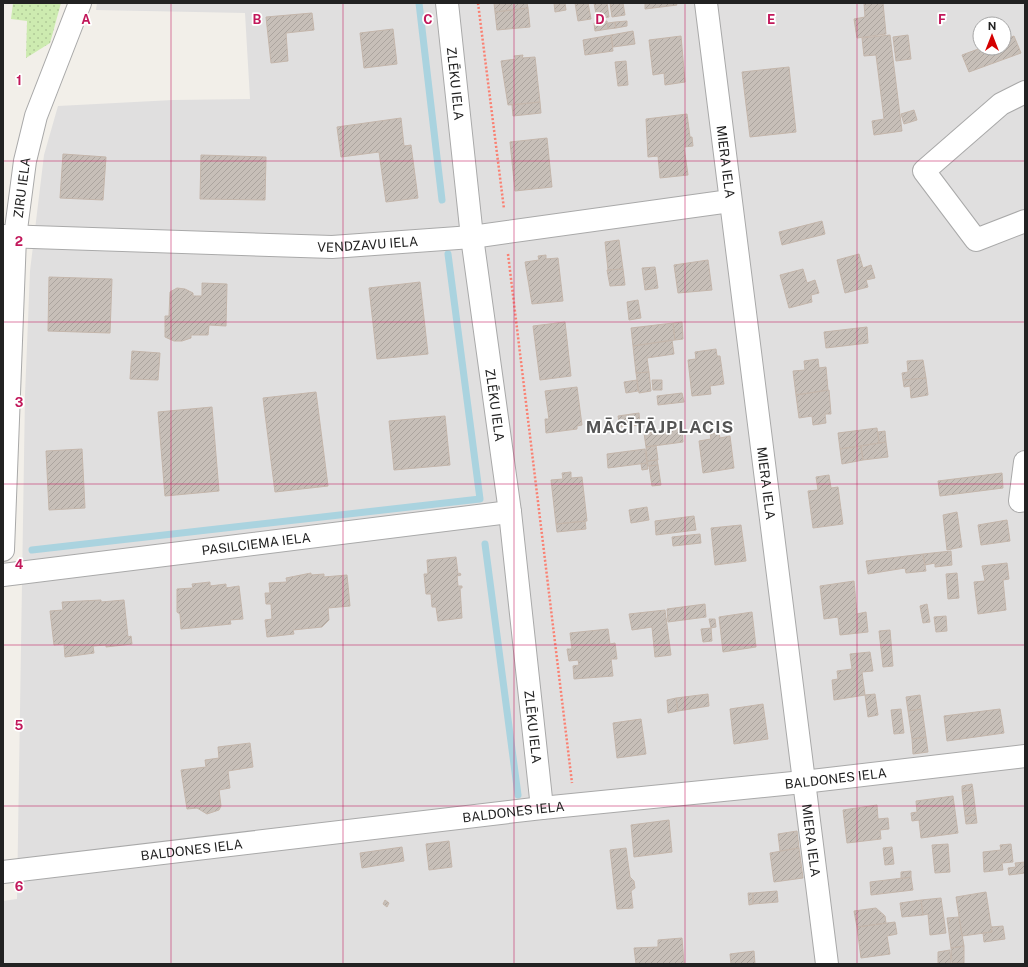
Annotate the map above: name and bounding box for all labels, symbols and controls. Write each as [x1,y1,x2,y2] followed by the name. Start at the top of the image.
[81,12,91,27] text: A
[253,12,262,27] text: B
[423,12,433,27] text: C
[595,12,605,27] text: D
[767,12,775,27] text: E
[938,12,946,27] text: F
[972,16,1012,56] north arrow
[988,20,996,32] text: N
[444,46,467,121] street label: ZLĒKU IELA
[16,73,22,88] text: 1
[714,124,738,199] street label: MIERA IELA
[10,156,33,219] street label: ZIRU IELA
[317,233,419,255] street label: VENDZAVU IELA
[15,234,23,249] text: 2
[483,368,508,443] street label: ZLĒKU IELA
[15,395,24,410] text: 3
[586,417,734,437] district label: MĀCĪTĀJPLACIS
[754,446,778,521] street label: MIERA IELA
[201,529,311,558] street label: PASILCIEMA IELA
[15,557,24,572] text: 4
[522,689,545,764] street label: ZLĒKU IELA
[15,718,24,733] text: 5
[784,765,888,791] street label: BALDONES IELA
[462,798,565,825] street label: BALDONES IELA
[799,803,823,878] street label: MIERA IELA
[140,836,243,863] street label: BALDONES IELA
[15,879,24,894] text: 6

